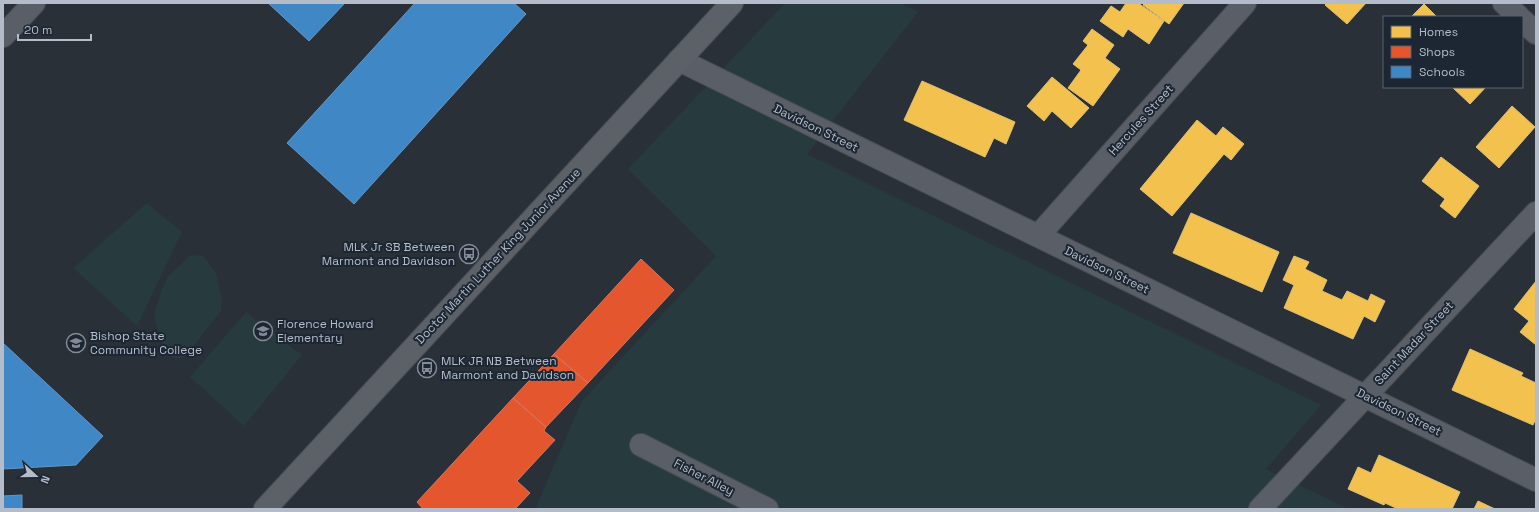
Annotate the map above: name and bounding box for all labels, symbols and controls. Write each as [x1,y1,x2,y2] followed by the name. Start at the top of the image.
[18,16,91,42] scale bar
[1383,16,1523,88] legend
[24,22,52,38] text: 20 m
[1419,24,1458,40] text: Homes
[1419,44,1455,60] text: Shops
[1419,64,1465,80] text: Schools
[1105,81,1177,159] street label: Hercules Street
[771,101,861,155] street label: Davidson Street
[412,165,584,347] street label: Doctor Martin Luther King Junior Avenue
[322,239,455,269] place label: MLK Jr SB Between Marmont and Davidson
[458,243,480,265] bus stop icon: MLK Jr SB Between Marmont and Davidson
[1062,243,1152,297] street label: Davidson Street
[1371,298,1457,388] street label: Saint Madar Street
[277,316,374,346] place label: Florence Howard Elementary
[252,320,274,342] school or university icon: Florence Howard Elementary
[90,328,202,358] place label: Bishop State Community College
[65,332,87,354] school or university icon: Bishop State Community College
[441,353,574,383] place label: MLK JR NB Between Marmont and Davidson
[416,357,438,379] bus stop icon: MLK JR NB Between Marmont and Davidson
[1354,385,1444,439] street label: Davidson Street
[671,455,737,499] street label: Fisher Alley
[16,456,56,496] north arrow
[37,474,53,486] text: N

